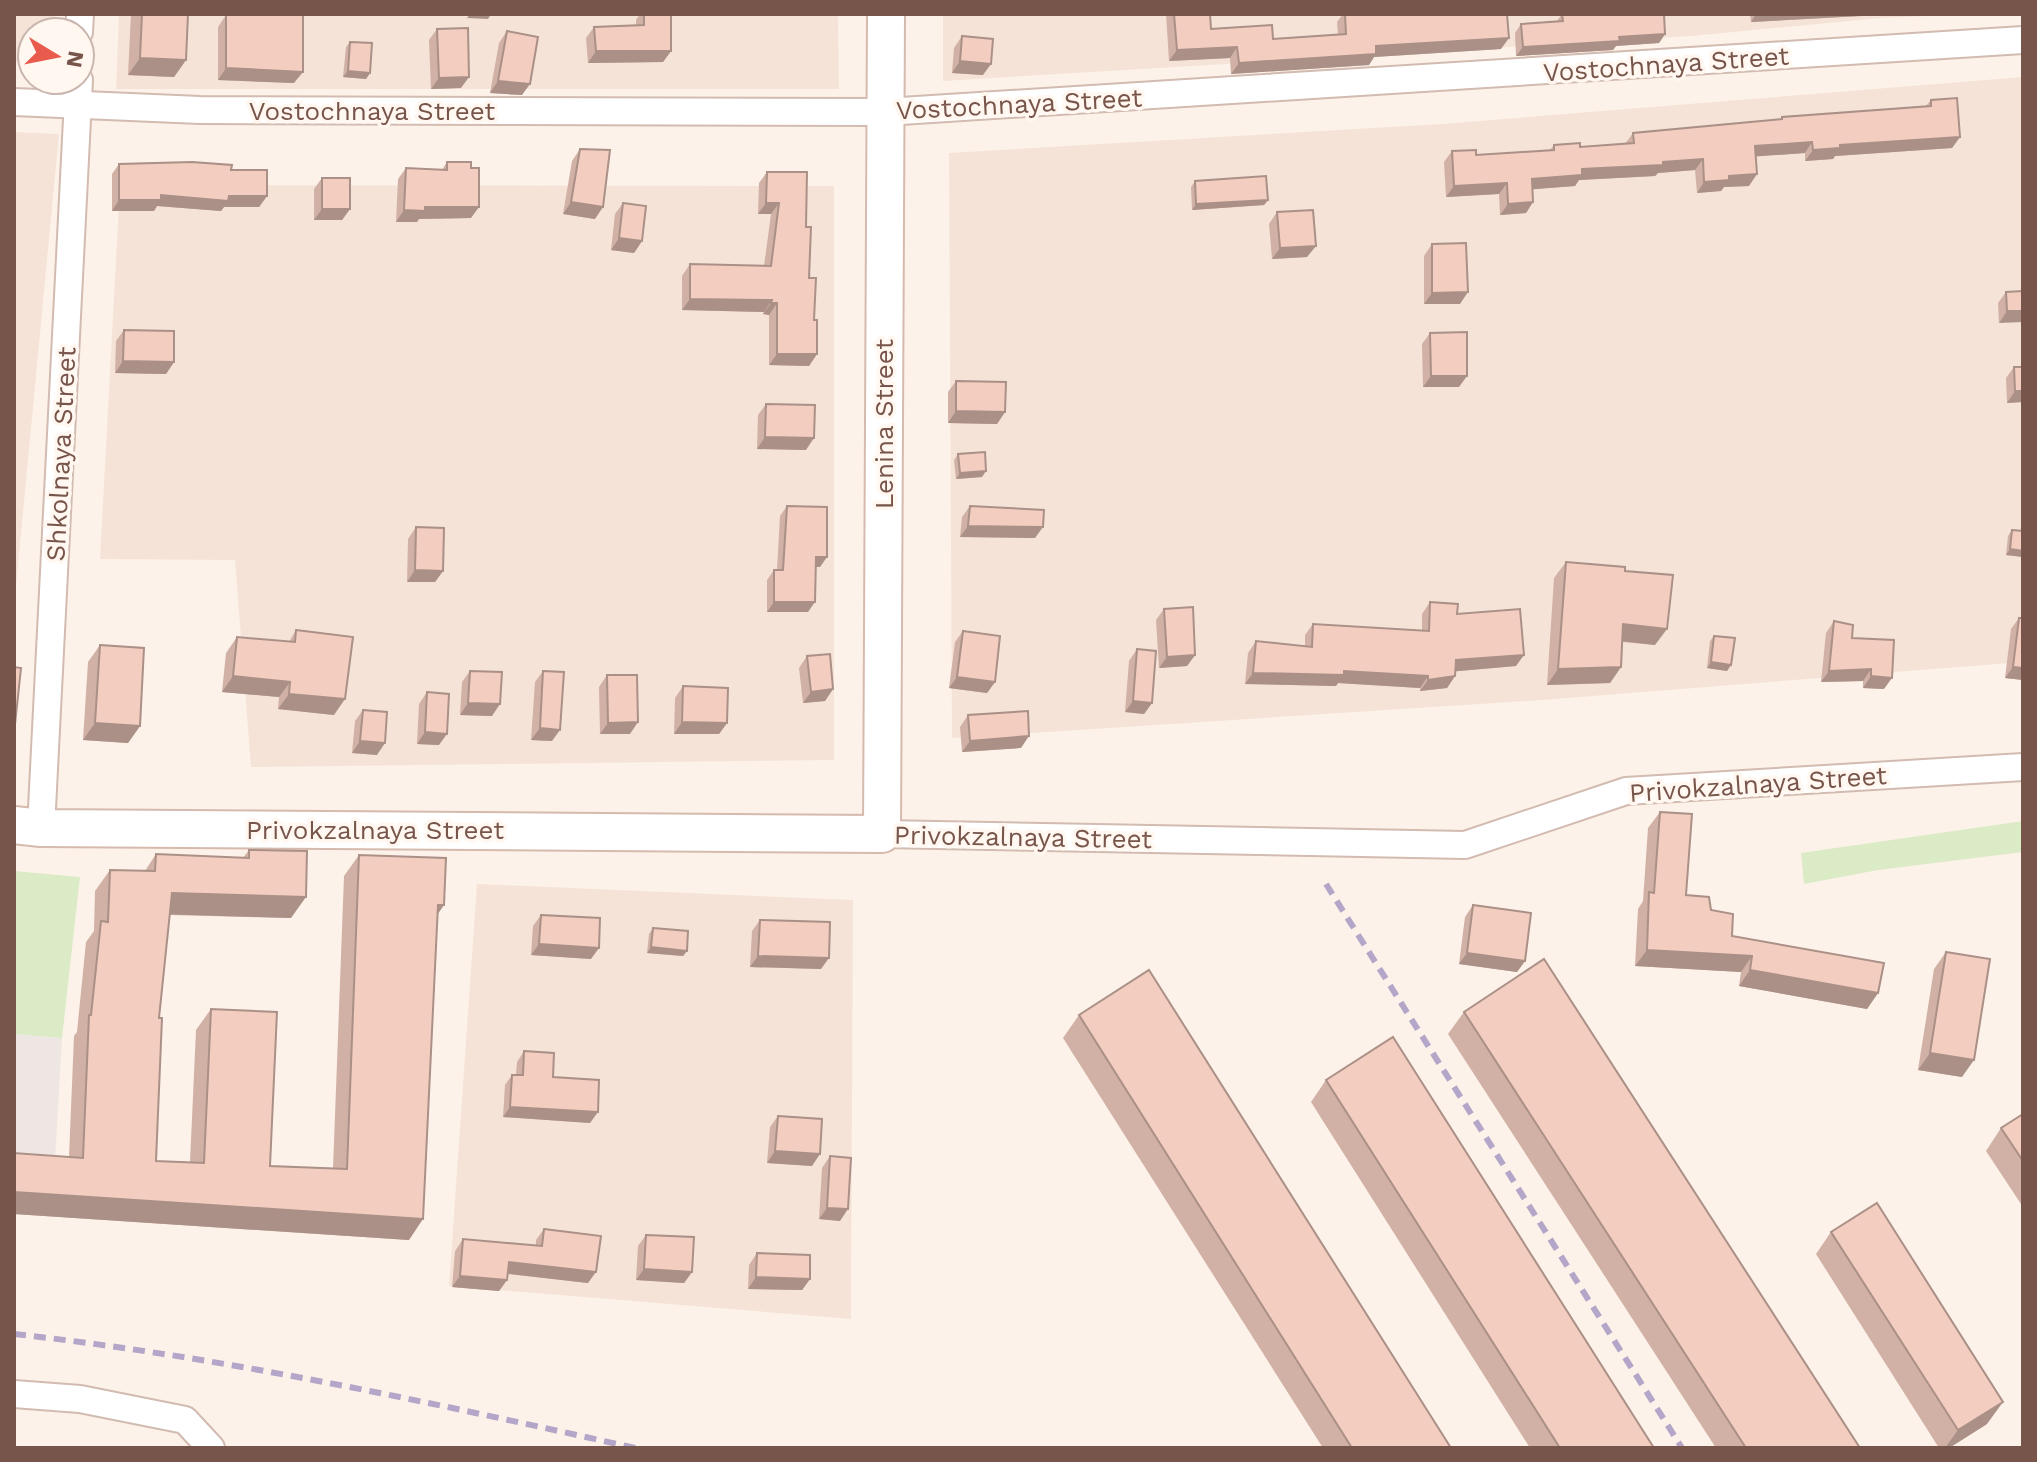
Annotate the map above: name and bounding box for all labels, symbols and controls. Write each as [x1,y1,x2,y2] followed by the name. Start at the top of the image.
[16,16,96,96] north arrow
[1542,40,1790,88] street label: Vostochnaya Street
[61,49,89,70] text: N
[895,83,1143,125] street label: Vostochnaya Street
[249,96,495,126] street label: Vostochnaya Street
[869,339,899,509] street label: Lenina Street
[40,346,82,562] street label: Shkolnaya Street
[1628,760,1888,808] street label: Privokzalnaya Street
[246,815,504,845] street label: Privokzalnaya Street
[894,820,1152,854] street label: Privokzalnaya Street

